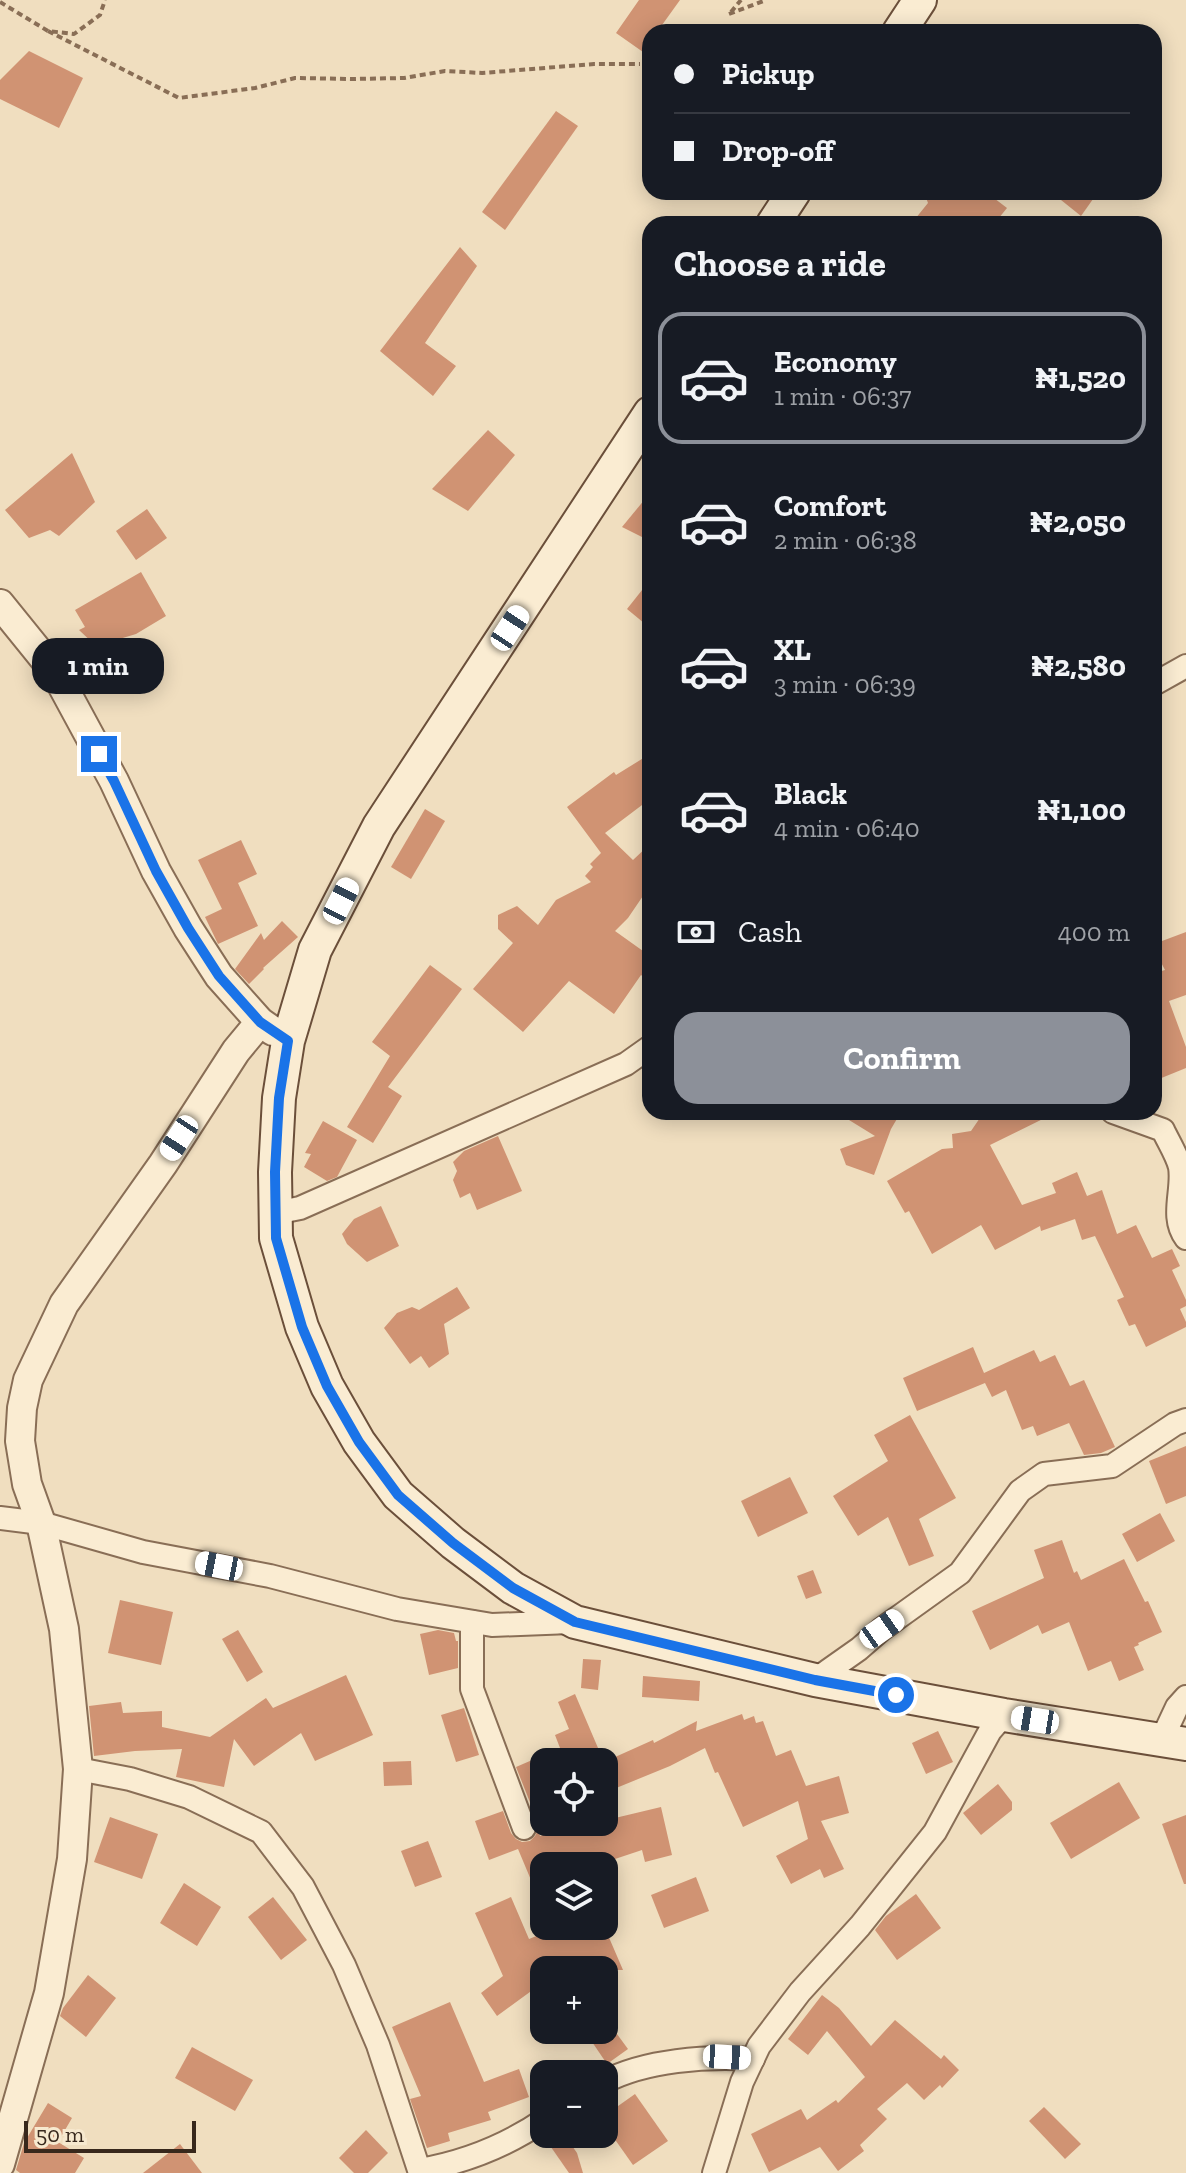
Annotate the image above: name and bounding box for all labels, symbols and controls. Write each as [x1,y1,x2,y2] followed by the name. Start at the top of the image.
[722,56,814,92] text: Pickup
[722,133,834,169] text: Drop-off
[674,242,886,285] text: Choose a ride
[678,342,750,414] icon: car
[774,344,897,380] text: Economy
[1035,360,1126,396] text: ₦1,520
[774,380,912,412] text: 1 min · 06:37
[678,486,750,558] icon: car
[774,488,886,524] text: Comfort
[1030,504,1126,540] text: ₦2,050
[774,524,917,556] text: 2 min · 06:38
[487,601,533,655] car
[678,630,750,702] icon: car
[774,632,811,668] text: XL
[33,638,165,694] callout: 1 min
[1031,648,1126,684] text: ₦2,580
[67,650,129,682] text: 1 min
[774,668,916,700] text: 3 min · 06:39
[81,736,117,772] route end
[678,774,750,846] icon: car
[774,776,847,812] text: Black
[1037,792,1126,828] text: ₦1,100
[774,812,920,844] text: 4 min · 06:40
[319,874,363,928] car
[674,910,718,954] icon: cash
[738,914,802,950] text: Cash
[1058,916,1130,948] text: 400 m
[674,1012,1130,1104] button: Confirm
[156,1111,202,1165] car
[193,1550,245,1582] car
[855,1605,909,1653] car
[878,1677,914,1713] route start
[1009,1704,1061,1736] car
[530,1748,618,2148] map controls
[530,1748,618,1836] button: locate
[530,1852,618,1940] button: layers
[530,1956,618,2044] button: +
[702,2044,752,2070] car
[530,2060,618,2148] button: −
[24,2117,196,2153] scale bar
[36,2121,84,2148] text: 50 m

